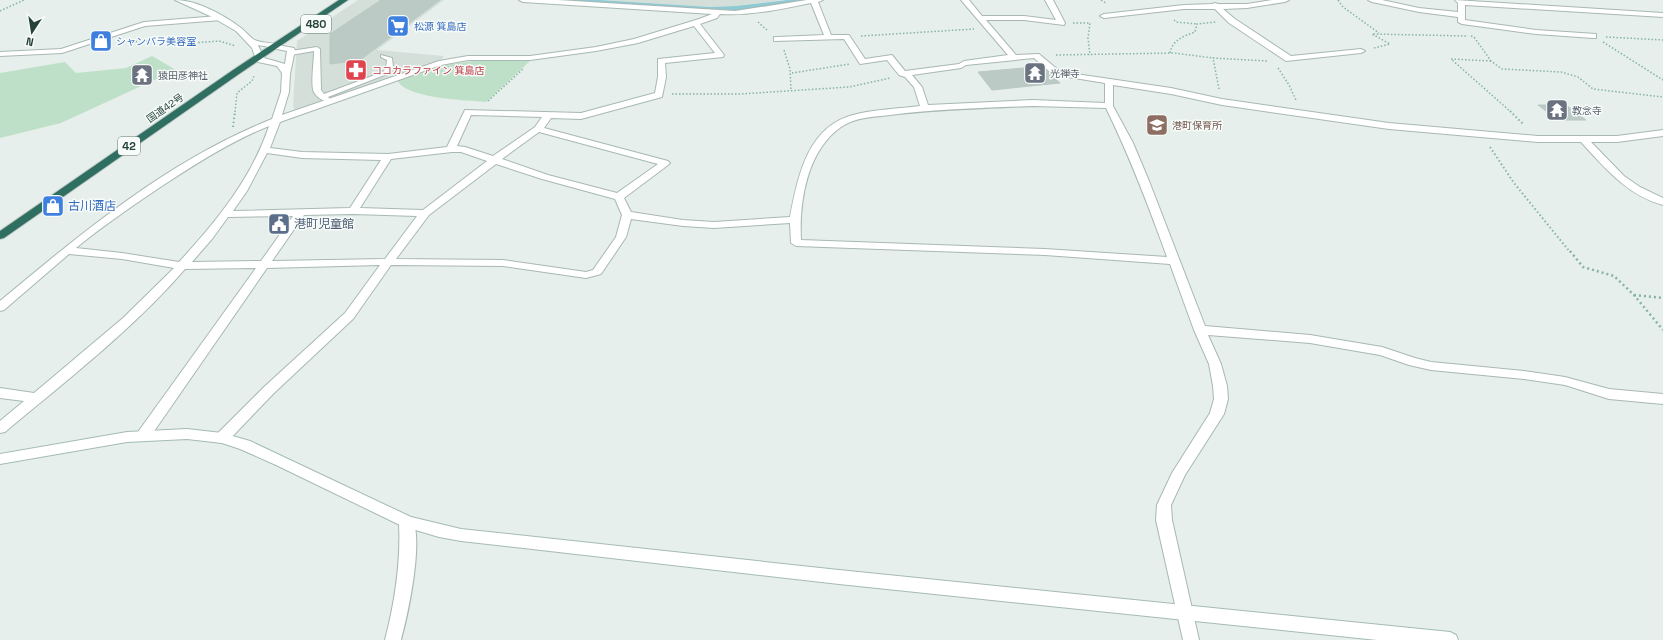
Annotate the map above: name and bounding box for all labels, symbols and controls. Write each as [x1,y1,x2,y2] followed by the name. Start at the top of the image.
[12,12,52,52] north arrow
[385,13,411,39] supermarket icon: 松源 箕島店
[301,15,331,33] road number: 480
[414,20,467,33] place label: 松源 箕島店
[88,28,114,54] shop icon: シャンパラ美容室
[25,34,35,49] text: N
[116,35,196,48] place label: シャンパラ美容室
[343,57,369,83] pharmacy icon: ココカラファイン 箕島店
[1022,60,1048,86] temple icon: 光禅寺
[129,62,155,88] temple icon: 猿田彦神社
[372,64,485,77] place label: ココカラファイン 箕島店
[1050,67,1080,80] place label: 光禅寺
[158,69,208,82] place label: 猿田彦神社
[144,91,186,125] street label: 国道42号
[1544,97,1570,123] temple icon: 教念寺
[1572,104,1602,117] place label: 教念寺
[1144,112,1170,138] school or university icon: 港町保育所
[1172,119,1222,132] place label: 港町保育所
[118,137,140,155] road number: 42
[40,193,66,219] shop icon: 古川酒店
[68,198,116,214] place label: 古川酒店
[266,211,292,237] public building icon: 港町児童館
[294,216,354,232] place label: 港町児童館

